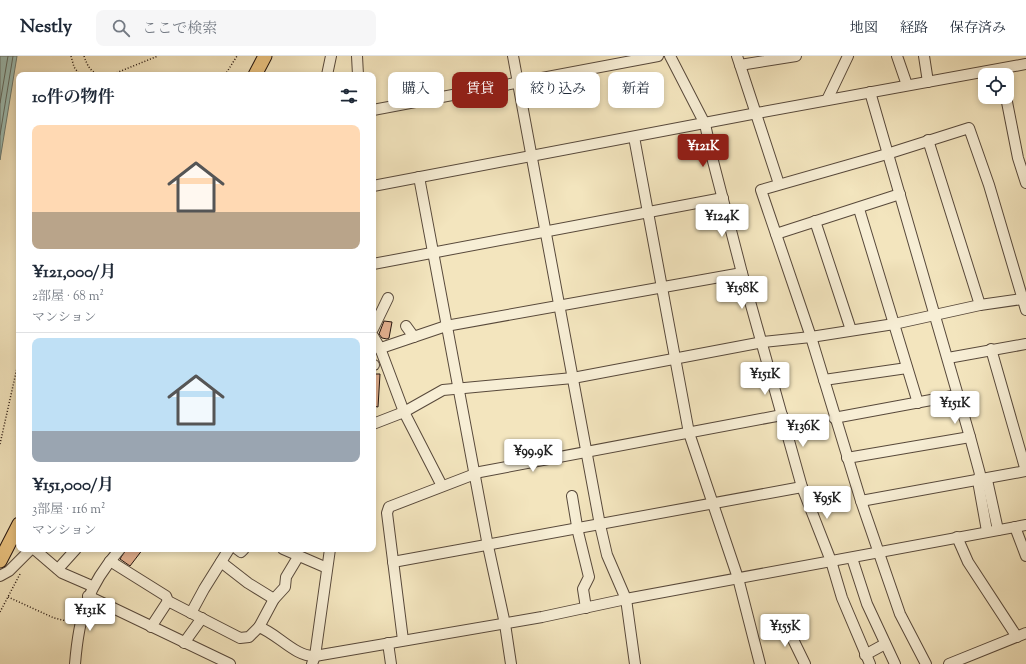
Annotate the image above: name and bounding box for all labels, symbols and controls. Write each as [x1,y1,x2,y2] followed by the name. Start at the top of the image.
[96,10,376,46] search box
[20,14,72,41] text: Nestly
[110,17,132,39] icon: search
[142,19,217,40] text: ここで検索
[850,19,878,39] text: 地図
[900,19,928,39] text: 経路
[950,19,1006,39] text: 保存済み
[978,68,1014,104] map controls
[978,68,1014,104] button: locate
[388,72,444,108] chip: 購入
[452,72,508,108] chip: 賃貸
[516,72,600,108] chip: 絞り込み
[608,72,664,108] chip: 新着
[338,85,360,107] icon: filters
[32,86,115,110] text: 10件の物件
[675,134,731,168] pin: ¥121K
[687,138,719,156] text: ¥121K
[160,151,232,223] icon: home
[694,204,750,238] pin: ¥124K
[705,208,739,226] text: ¥124K
[32,261,116,285] text: ¥121,000/月
[714,276,770,310] pin: ¥158K
[725,280,759,298] text: ¥158K
[32,288,104,306] text: 2部屋 · 68 m²
[32,309,96,327] text: マンション
[737,362,793,396] pin: ¥151K
[160,364,232,436] icon: home
[749,366,781,384] text: ¥151K
[927,391,983,425] pin: ¥151K
[939,395,971,413] text: ¥151K
[775,414,831,448] pin: ¥136K
[786,418,820,436] text: ¥136K
[500,439,566,473] pin: ¥99.9K
[513,443,553,461] text: ¥99.9K
[32,474,114,498] text: ¥151,000/月
[803,486,851,520] pin: ¥95K
[813,490,841,508] text: ¥95K
[32,501,105,519] text: 3部屋 · 116 m²
[32,522,96,540] text: マンション
[62,598,118,632] pin: ¥131K
[74,602,106,620] text: ¥131K
[757,614,813,648] pin: ¥155K
[769,618,801,636] text: ¥155K

